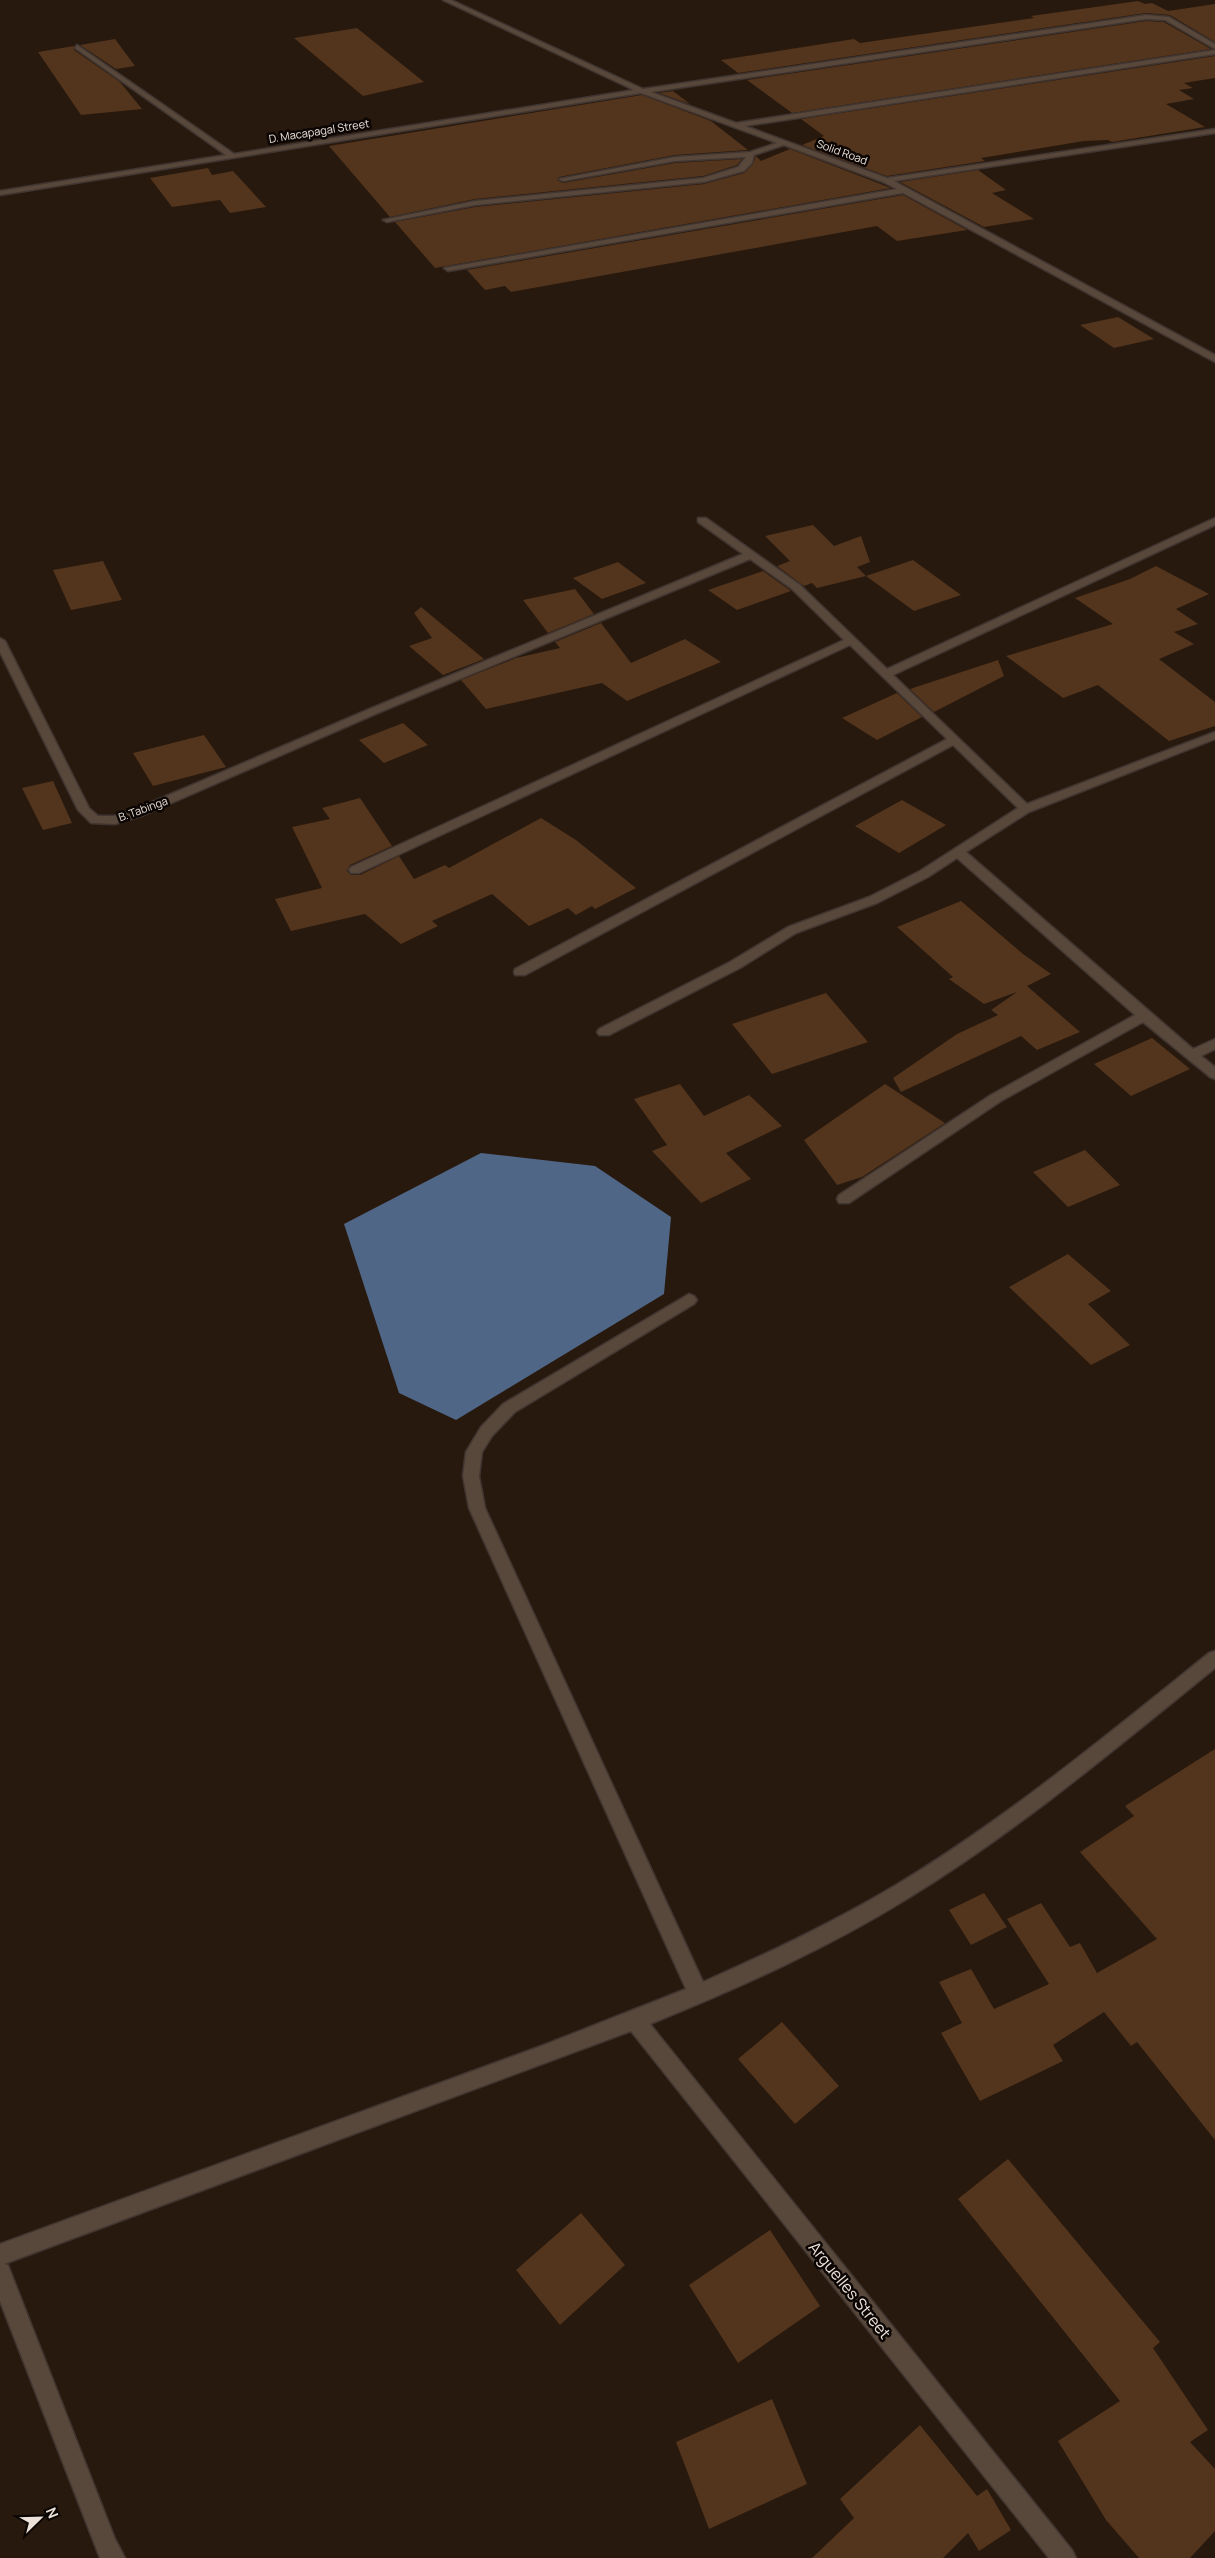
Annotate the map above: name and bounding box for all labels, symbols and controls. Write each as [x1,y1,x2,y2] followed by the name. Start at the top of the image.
[268,115,370,146] street label: D. Macapagal Street
[815,135,870,168] street label: Solid Road
[116,793,170,824] street label: B. Tabinga
[804,2237,896,2343] street label: Arguelles Street
[15,2493,65,2543] north arrow
[42,2504,63,2521] text: N

